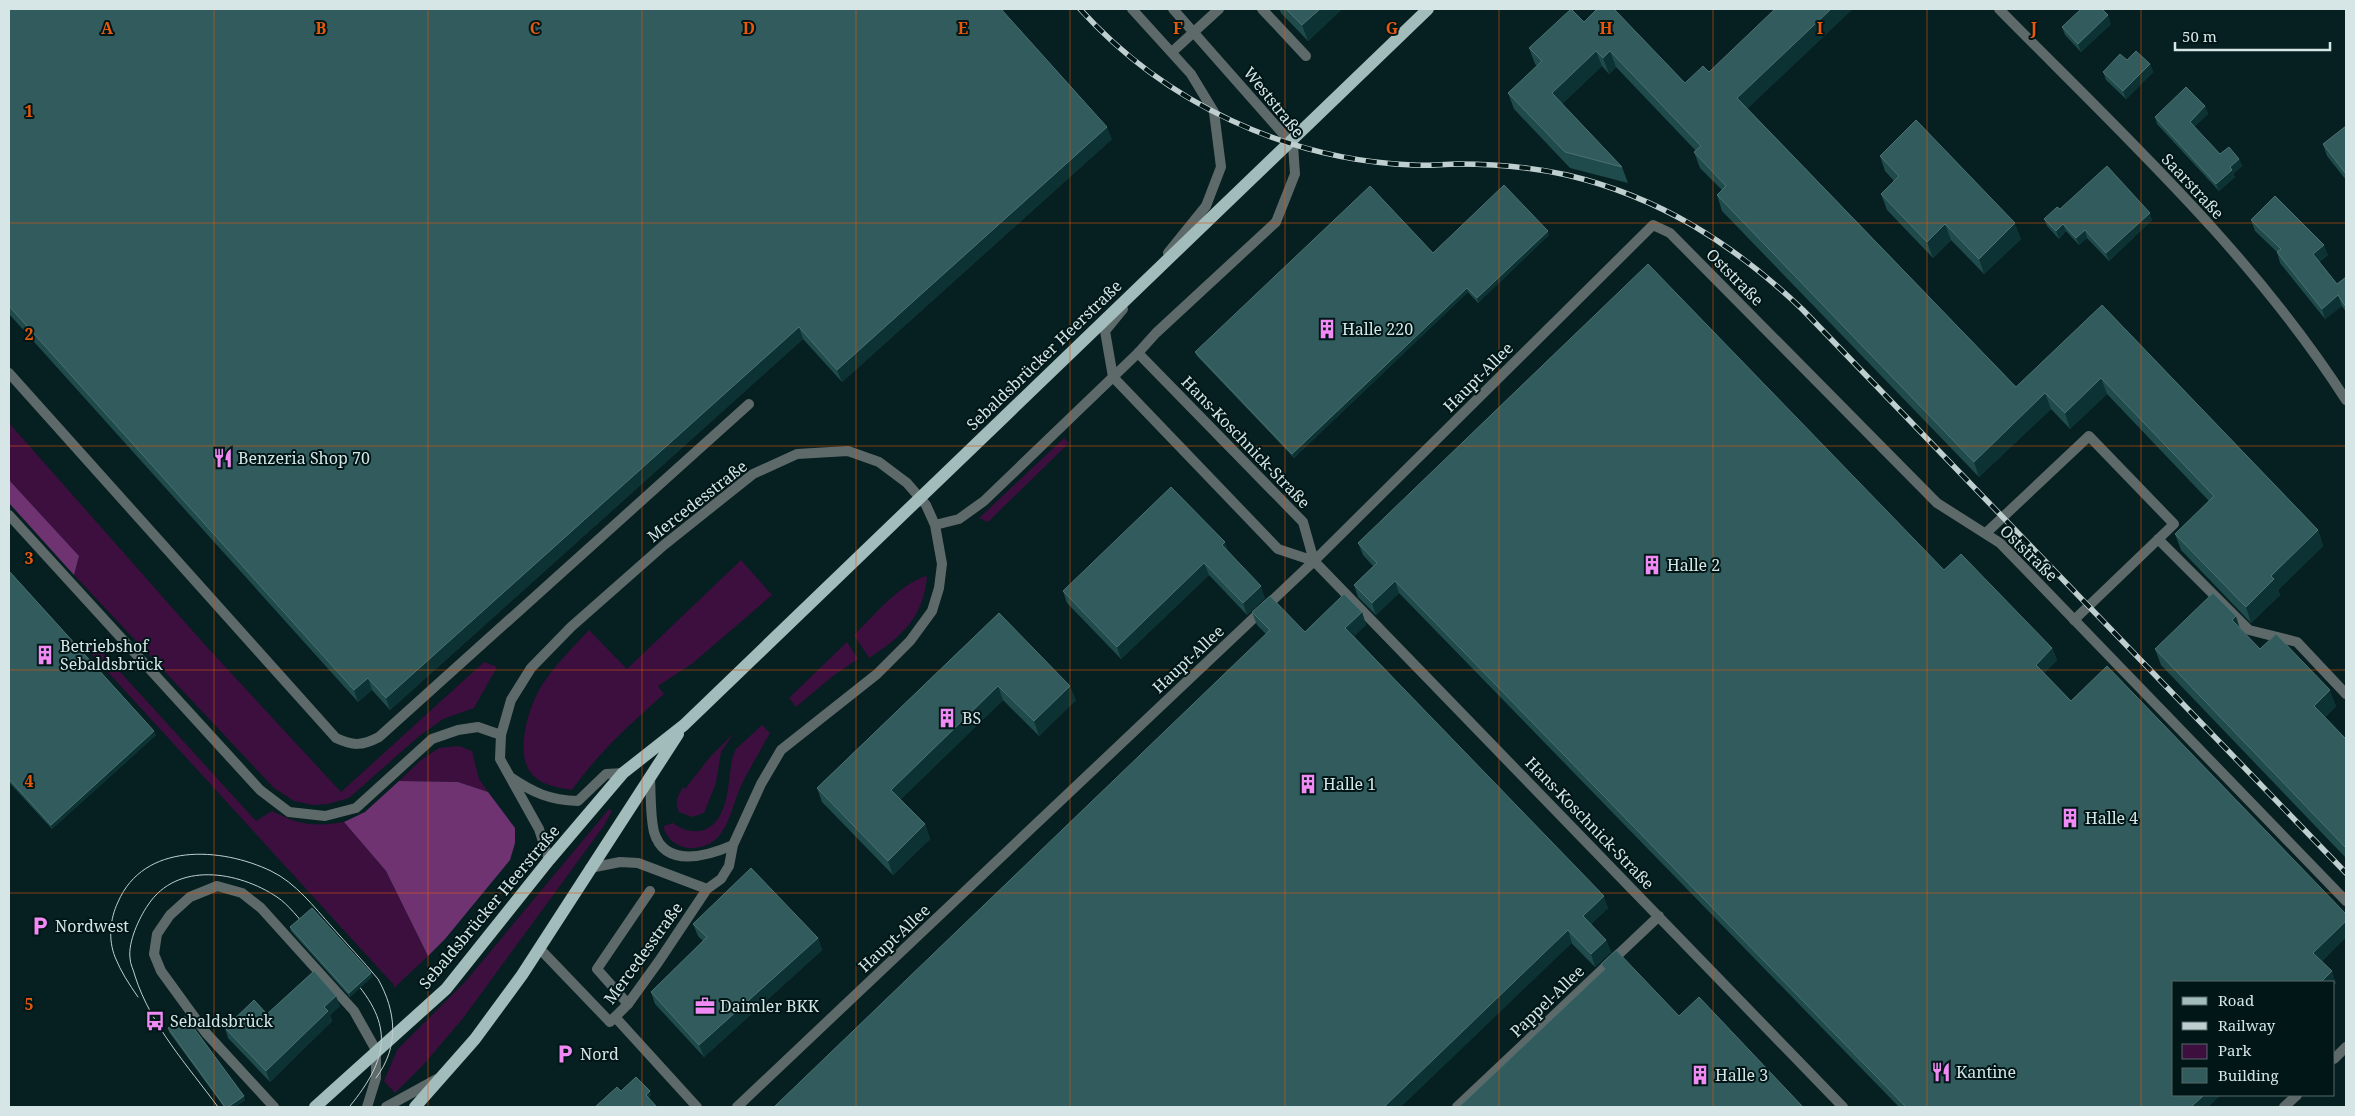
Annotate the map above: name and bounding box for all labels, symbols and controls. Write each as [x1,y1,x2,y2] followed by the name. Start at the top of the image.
[101,17,114,39] text: A
[316,17,327,39] text: B
[530,17,541,39] text: C
[743,17,755,39] text: D
[958,17,968,39] text: E
[1173,17,1183,39] text: F
[1386,17,1398,39] text: G
[1599,17,1613,39] text: H
[1817,17,1823,39] text: I
[2030,17,2038,39] text: J
[2175,20,2330,52] scale bar
[2182,26,2217,46] text: 50 m
[1239,62,1309,142] street label: Weststraße
[24,100,34,122] text: 1
[2157,148,2229,224] street label: Saarstraße
[1702,244,1768,310] street label: Oststraße
[962,275,1126,435] street label: Sebaldsbrücker Heerstraße
[1316,318,1338,340] building icon: Halle 220
[1342,318,1413,340] place label: Halle 220
[24,323,34,345] text: 2
[1438,337,1518,417] street label: Haupt-Allee
[1177,371,1315,513] street label: Hans-Koschnick-Straße
[212,447,234,469] restaurant icon: Benzeria Shop 70
[238,447,370,469] place label: Benzeria Shop 70
[643,455,751,547] street label: Mercedesstraße
[1995,520,2063,586] street label: Oststraße
[24,547,34,569] text: 3
[1641,554,1663,576] building icon: Halle 2
[1667,554,1720,576] place label: Halle 2
[1147,620,1229,698] street label: Haupt-Allee
[60,635,163,675] place label: Betriebshof Sebaldsbrück
[34,644,56,666] building icon: Betriebshof Sebaldsbrück
[936,707,958,729] building icon: BS
[962,707,981,729] place label: BS
[1521,752,1659,894] street label: Hans-Koschnick-Straße
[24,770,34,792] text: 4
[1297,773,1319,795] building icon: Halle 1
[1323,773,1376,795] place label: Halle 1
[2059,807,2081,829] building icon: Halle 4
[2085,807,2138,829] place label: Halle 4
[414,820,564,994] street label: Sebaldsbrücker Heerstraße
[599,898,687,1008] street label: Mercedesstraße
[853,899,935,977] street label: Haupt-Allee
[29,915,51,937] parking icon: Nordwest
[55,915,129,937] place label: Nordwest
[1505,960,1589,1042] street label: Pappel-Allee
[2172,981,2335,1096] legend
[2218,990,2254,1010] text: Road
[24,993,34,1015] text: 5
[694,995,716,1017] office icon: Daimler BKK
[720,995,820,1017] place label: Daimler BKK
[144,1010,166,1032] bus stop icon: Sebaldsbrück
[170,1010,273,1032] place label: Sebaldsbrück
[2218,1015,2276,1035] text: Railway
[2218,1040,2252,1060] text: Park
[554,1043,576,1065] parking icon: Nord
[580,1043,619,1065] place label: Nord
[1930,1061,1952,1083] restaurant icon: Kantine
[1956,1061,2016,1083] place label: Kantine
[1689,1064,1711,1086] building icon: Halle 3
[1715,1064,1768,1086] place label: Halle 3
[2218,1065,2279,1085] text: Building

